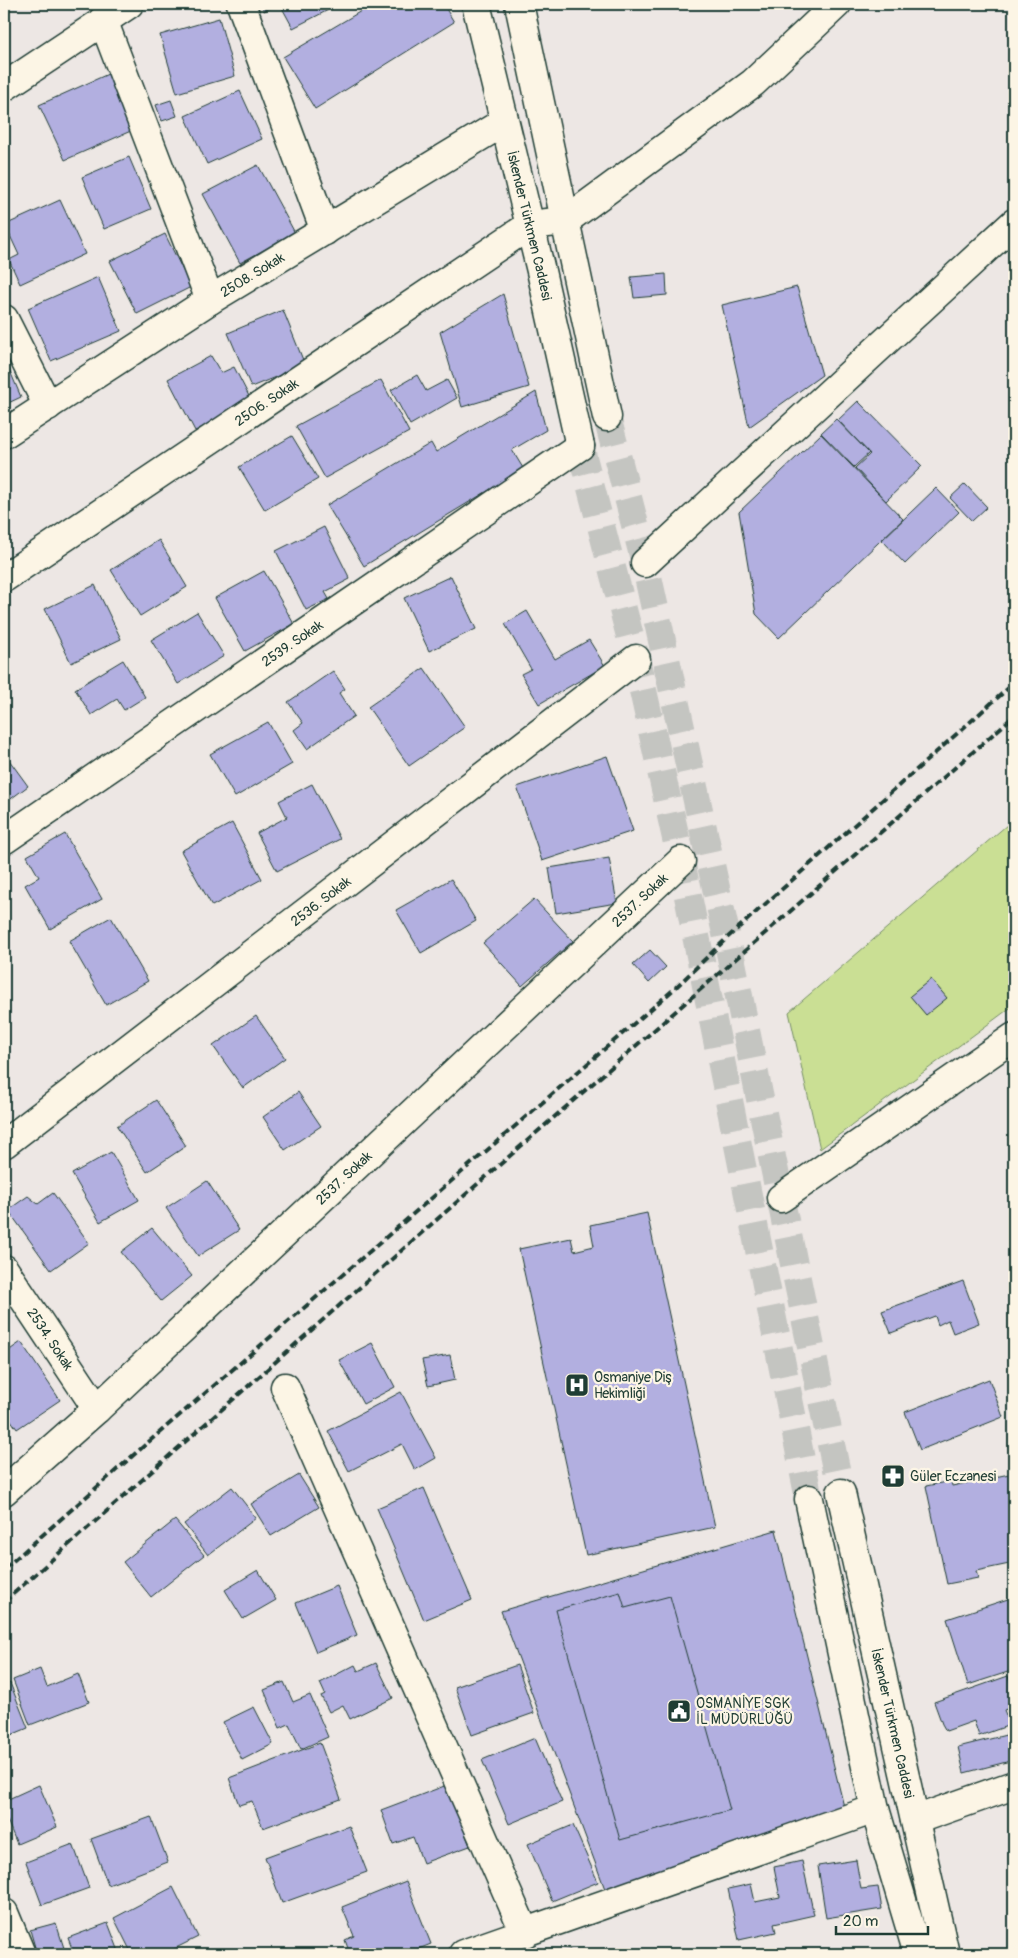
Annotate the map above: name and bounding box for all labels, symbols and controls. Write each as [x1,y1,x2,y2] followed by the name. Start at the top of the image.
[503,149,555,303] street label: İskender Türkmen Caddesi
[217,249,288,301] street label: 2508. Sokak
[232,375,302,430] street label: 2506. Sokak
[258,616,326,670] street label: 2539. Sokak
[608,870,672,931] street label: 2537. Sokak
[287,873,354,930] street label: 2536. Sokak
[312,1148,376,1208] street label: 2537. Sokak
[23,1305,77,1374] street label: 2534. Sokak
[594,1369,672,1402] place label: Osmaniye Diş Hekimliği
[564,1372,590,1398] hospital icon: Osmaniye Diş Hekimliği
[880,1463,906,1489] pharmacy icon: Güler Eczanesi
[910,1468,997,1485] place label: Güler Eczanesi
[867,1647,918,1800] street label: İskender Türkmen Caddesi
[696,1695,793,1728] place label: OSMANİYE SGK İL MÜDÜRLÜĞÜ
[666,1698,692,1724] public building icon: OSMANİYE SGK İL MÜDÜRLÜĞÜ
[836,1903,928,1935] scale bar
[843,1912,878,1931] text: 20 m

